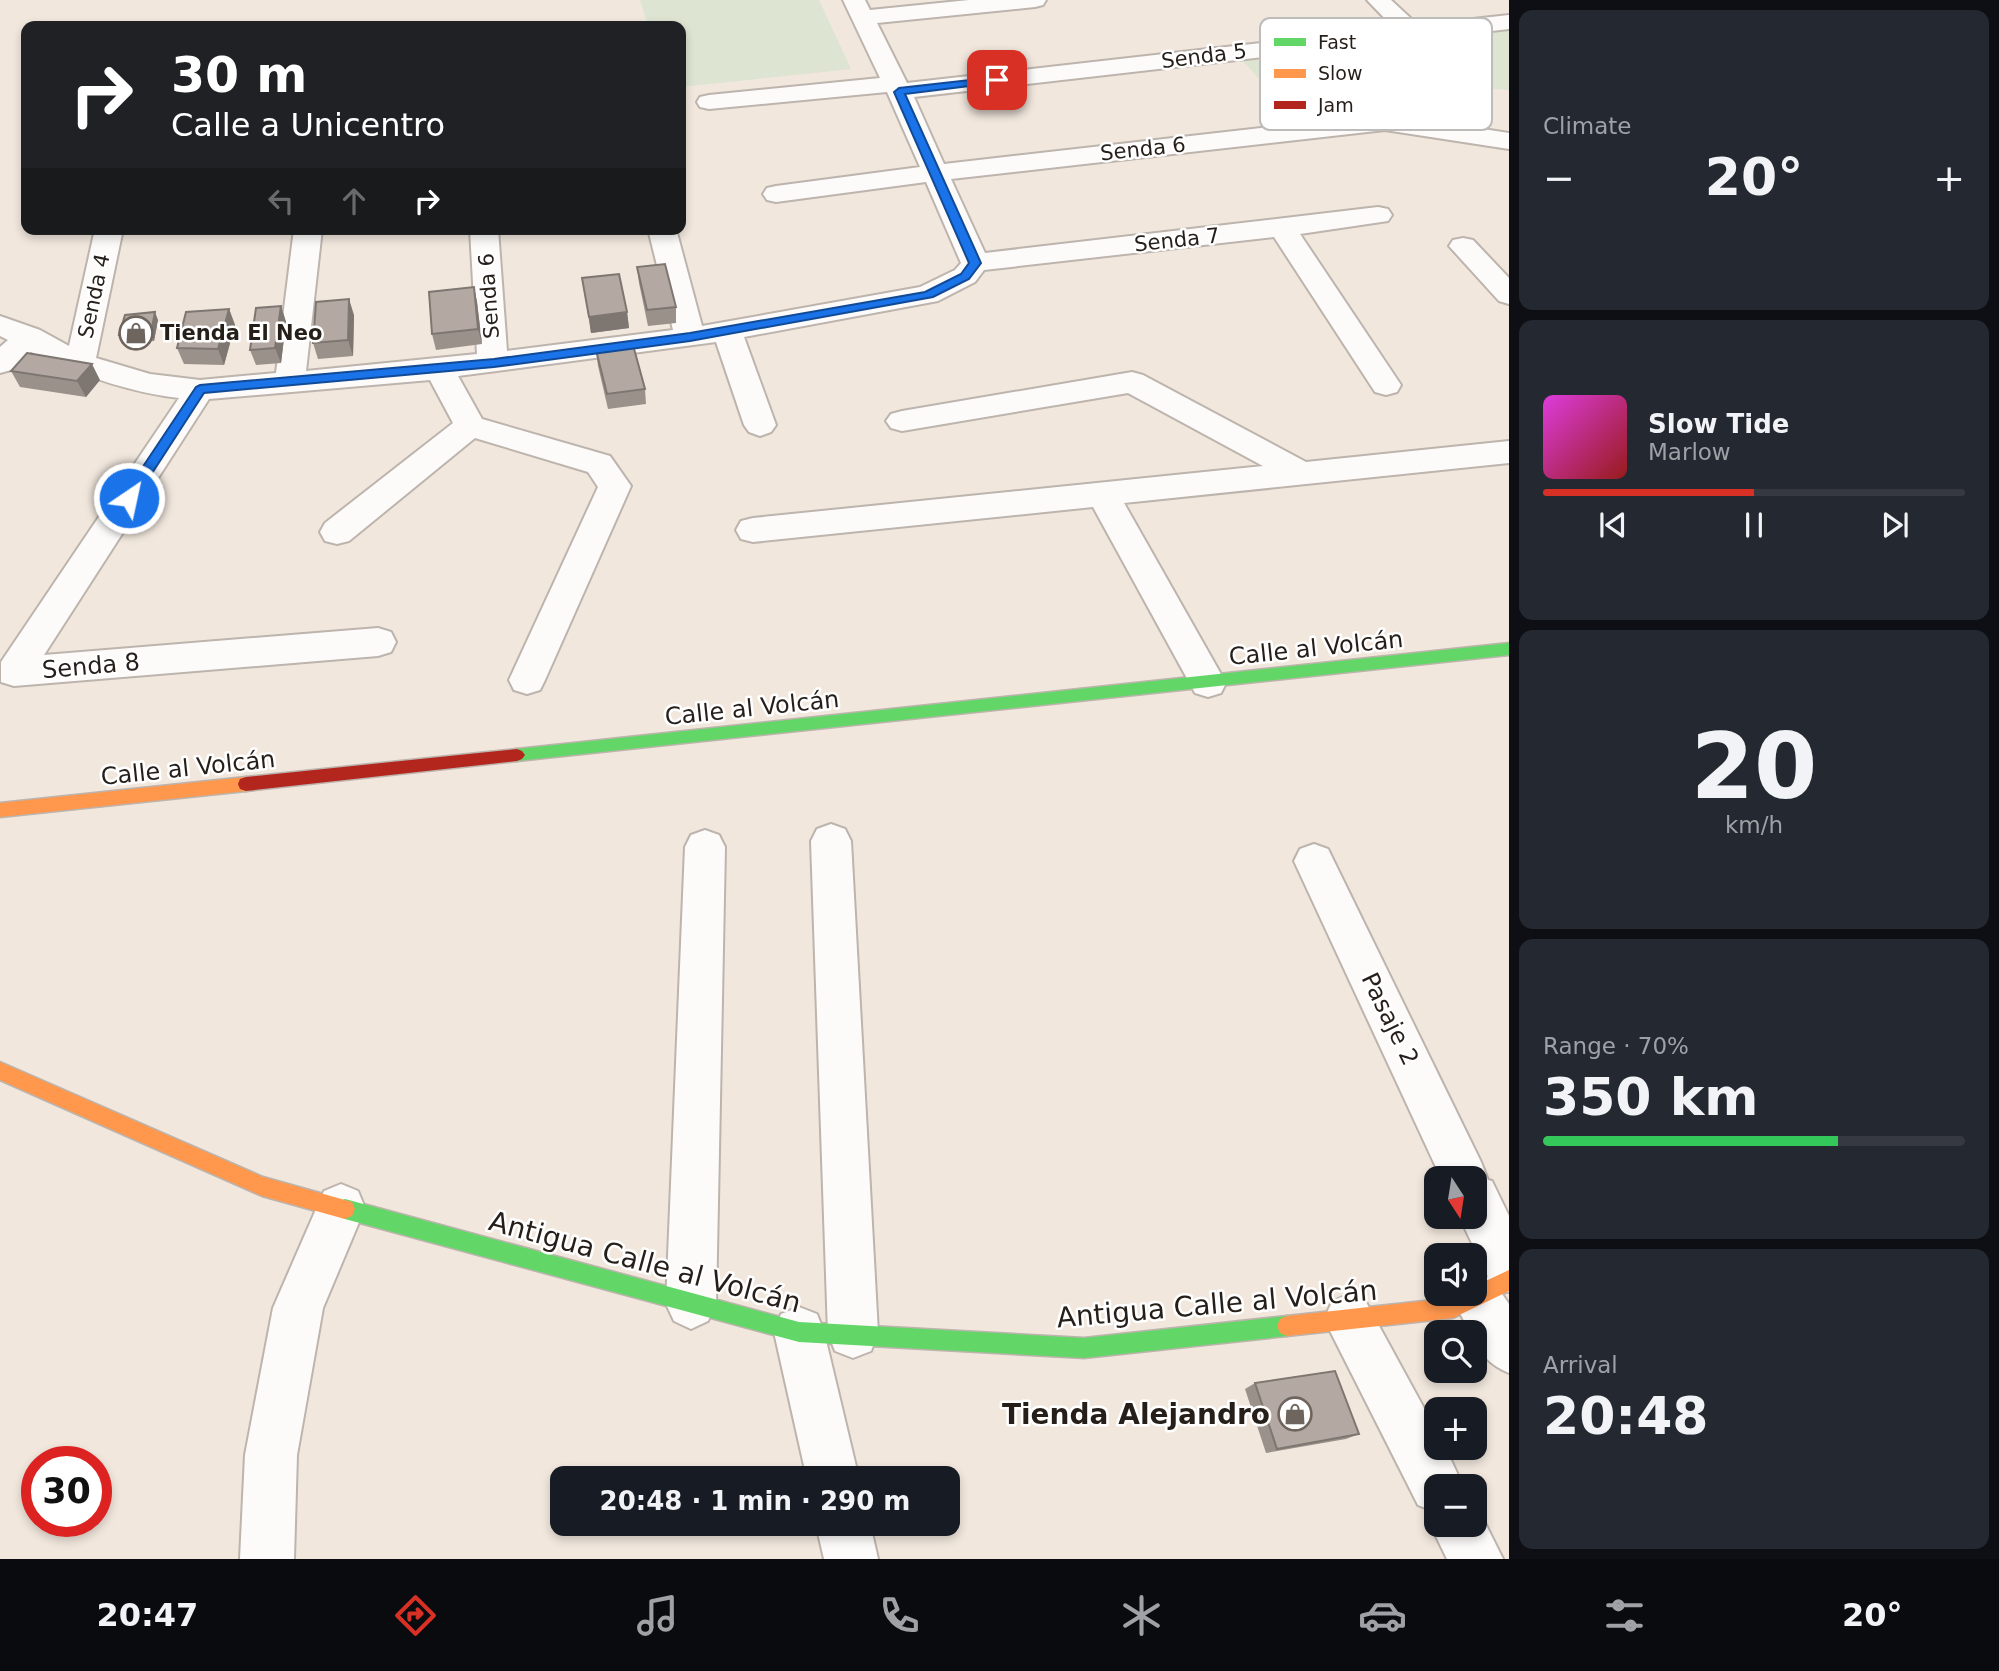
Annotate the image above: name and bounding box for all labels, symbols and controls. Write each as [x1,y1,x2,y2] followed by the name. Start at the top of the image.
[1260,18,1492,130] legend
[1318,31,1356,53] text: Fast
[1160,39,1248,73] street label: Senda 5
[171,47,307,104] text: 30 m
[56,49,147,140] icon: right
[967,50,1027,110] pin
[978,61,1016,99] icon: arrive
[1318,62,1363,84] text: Slow
[1317,94,1354,116] text: Jam
[171,106,445,144] text: Calle a Unicentro
[1543,113,1632,139] text: Climate
[1099,133,1187,165] street label: Senda 6
[1705,147,1803,207] text: 20°
[1543,156,1575,200] text: −
[1933,156,1965,200] text: +
[262,182,300,220] icon: left
[335,182,373,220] icon: ahead
[408,182,446,220] icon: right
[1133,224,1221,256] street label: Senda 7
[73,252,115,340] street label: Senda 4
[474,252,504,340] street label: Senda 6
[117,314,155,352] shop icon: Tienda El Neo
[160,321,322,345] place label: Tienda El Neo
[1648,409,1789,439] text: Slow Tide
[1648,439,1731,465] text: Marlow
[92,461,166,535] position arrow
[1594,506,1632,544] icon: previous
[1735,506,1773,544] icon: pause
[1876,506,1914,544] icon: next
[1227,625,1405,671] street label: Calle al Volcán
[41,648,141,684] street label: Senda 8
[663,685,841,731] street label: Calle al Volcán
[1691,714,1817,819] text: 20
[99,745,277,791] street label: Calle al Volcán
[1725,812,1783,838] text: km/h
[1356,968,1424,1070] street label: Pasaje 2
[1543,1033,1689,1059] text: Range · 70%
[1543,1067,1758,1127] text: 350 km
[1424,1166,1488,1228] north arrow
[1424,1166,1487,1537] map controls
[485,1204,805,1320] street label: Antigua Calle al Volcán
[1424,1243,1487,1306] button: sound
[1055,1274,1379,1334] street label: Antigua Calle al Volcán
[1424,1320,1487,1383] button: search
[1543,1352,1618,1378] text: Arrival
[1543,1386,1709,1446] text: 20:48
[1276,1395,1314,1433] shop icon: Tienda Alejandro
[1424,1397,1487,1460] button: +
[1002,1398,1270,1431] place label: Tienda Alejandro
[21,1446,112,1537] speed limit sign: 30
[1424,1474,1487,1537] button: −
[600,1486,910,1516] text: 20:48 · 1 min · 290 m
[391,1591,440,1640] icon: directions
[633,1591,682,1640] icon: music
[875,1591,924,1640] icon: phone
[1117,1591,1166,1640] icon: climate
[1358,1591,1407,1640] icon: car
[1600,1591,1649,1640] icon: filters
[96,1596,198,1634] text: 20:47
[1842,1596,1902,1634] text: 20°

